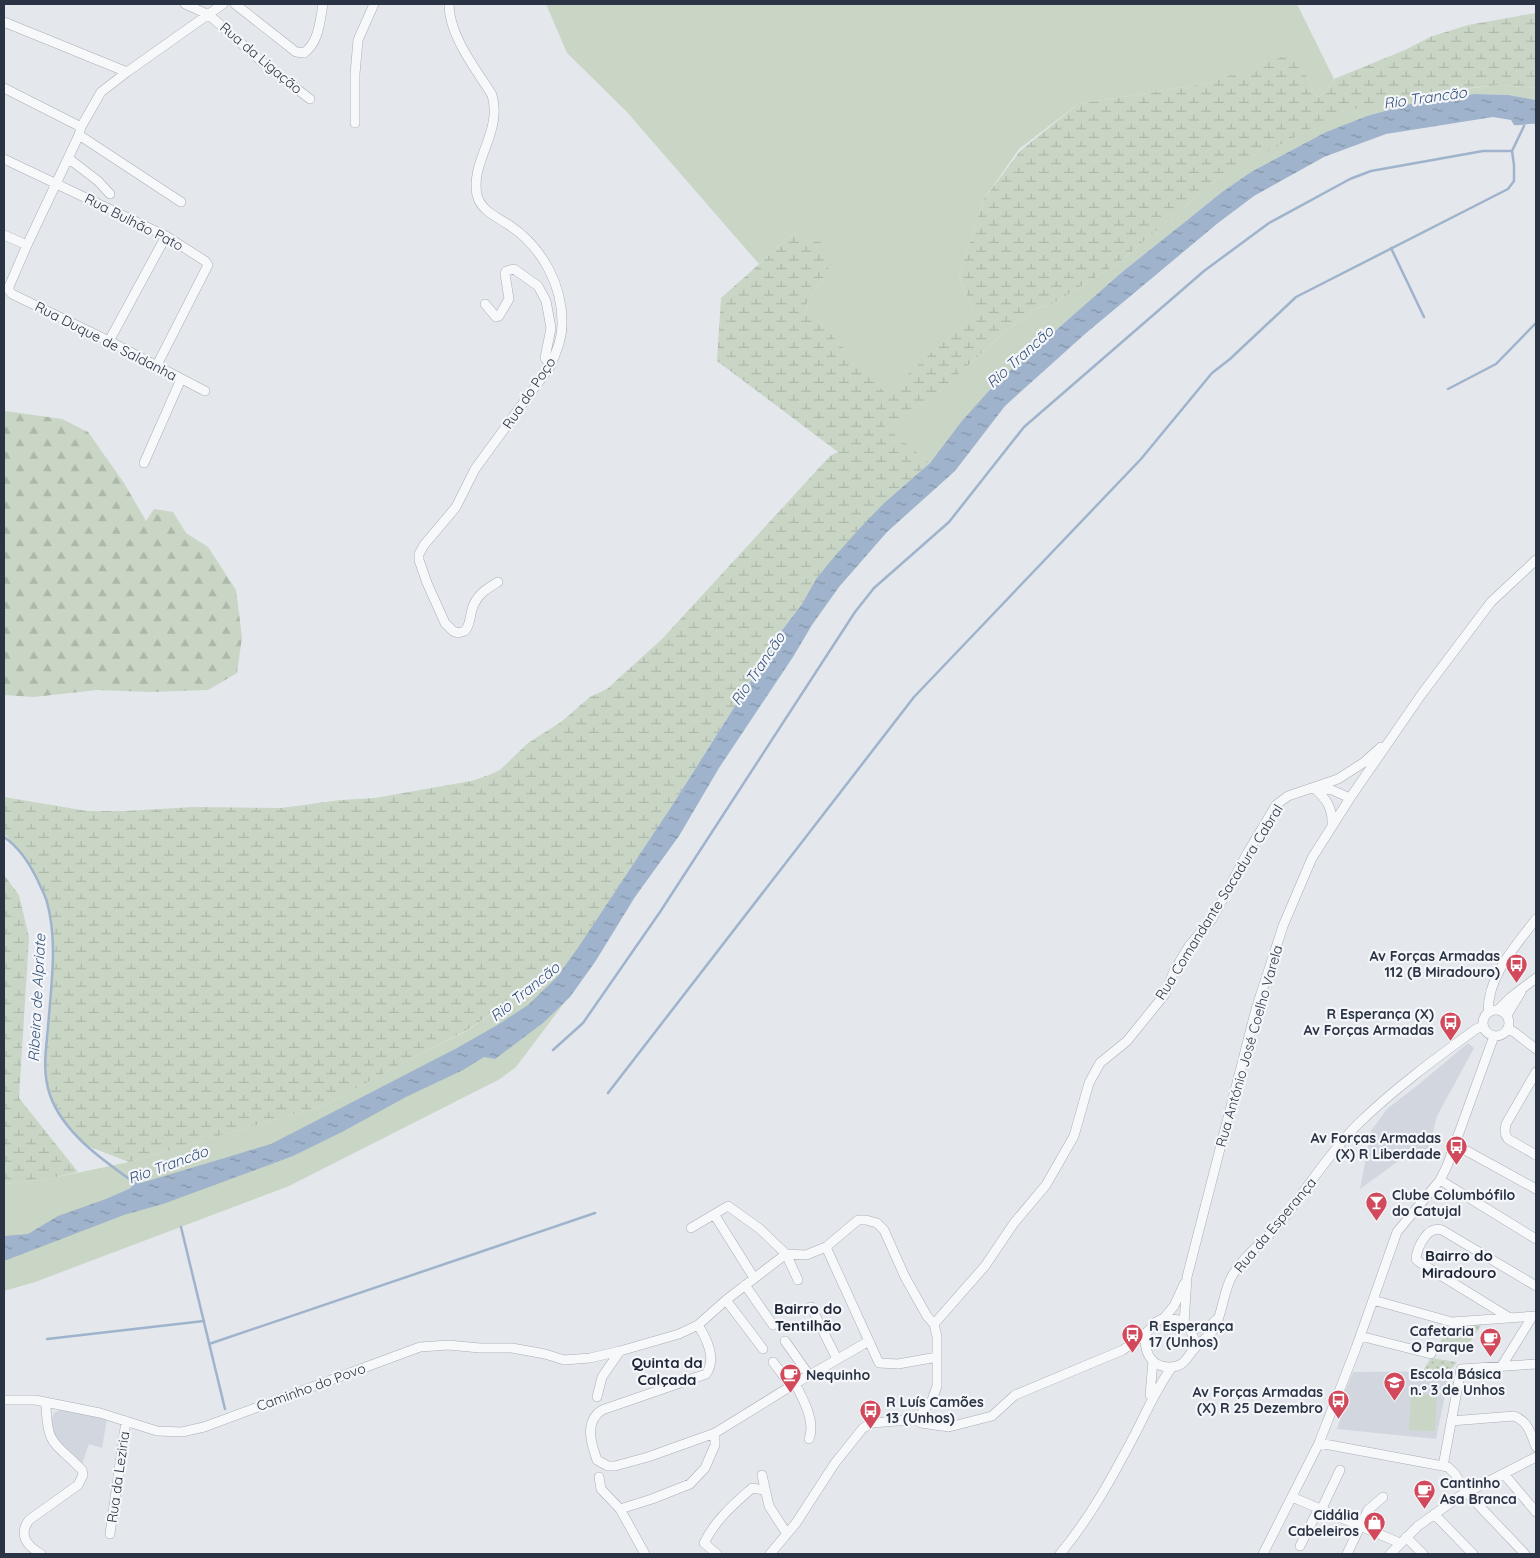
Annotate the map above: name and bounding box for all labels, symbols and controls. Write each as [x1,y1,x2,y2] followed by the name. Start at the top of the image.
[216,18,306,98] street label: Rua da Ligação
[1382,82,1469,113] water label: Rio Trancão
[82,189,186,255] street label: Rua Bulhão Pato
[32,297,180,385] street label: Rua Duque de Saldanha
[982,321,1058,392] water label: Rio Trancão
[498,354,560,432] street label: Rua do Poço
[726,628,789,709] water label: Rio Trancão
[1151,801,1287,1003] street label: Rua Comandante Sacadura Cabral
[24,933,49,1063] water label: Ribeira de Alpriate
[1212,943,1286,1149] street label: Rua António José Coelho Varela
[1369,947,1500,981] place label: Av Forças Armadas 112 (B Miradouro)
[1504,952,1528,983] bus stop icon: Av Forças Armadas 112 (B Miradouro)
[486,957,564,1025] water label: Rio Trancão
[1303,1005,1434,1039] place label: R Esperança (X) Av Forças Armadas
[1438,1010,1462,1041] bus stop icon: R Esperança (X) Av Forças Armadas
[1310,1129,1441,1163] place label: Av Forças Armadas (X) R Liberdade
[1445,1134,1469,1165] bus stop icon: Av Forças Armadas (X) R Liberdade
[125,1141,211,1188] water label: Rio Trancão
[1230,1174,1320,1276] street label: Rua da Esperança
[1392,1186,1516,1220] place label: Clube Columbófilo do Catujal
[1364,1191,1388,1222] bar icon: Clube Columbófilo do Catujal
[1422,1246,1496,1282] district label: Bairro do Miradouro
[774,1299,842,1335] district label: Bairro do Tentilhão
[1149,1317,1233,1351] place label: R Esperança 17 (Unhos)
[1121,1322,1145,1353] bus stop icon: R Esperança 17 (Unhos)
[1410,1322,1474,1356] place label: Cafetaria O Parque
[1478,1327,1502,1358] cafe icon: Cafetaria O Parque
[631,1353,703,1389] district label: Quinta da Calçada
[254,1359,368,1415] street label: Caminho do Povo
[778,1363,802,1394] cafe icon: Nequinho
[1410,1365,1505,1399] place label: Escola Básica n.º 3 de Unhos
[806,1366,870,1384] place label: Nequinho
[1382,1370,1406,1401] school or university icon: Escola Básica n.º 3 de Unhos
[1192,1383,1323,1417] place label: Av Forças Armadas (X) R 25 Dezembro
[1327,1388,1351,1419] bus stop icon: Av Forças Armadas (X) R 25 Dezembro
[886,1393,984,1427] place label: R Luís Camões 13 (Unhos)
[858,1398,882,1429] bus stop icon: R Luís Camões 13 (Unhos)
[103,1430,133,1524] street label: Rua da Leziria
[1440,1474,1517,1508] place label: Cantinho Asa Branca
[1412,1479,1436,1510] cafe icon: Cantinho Asa Branca
[1288,1506,1359,1540] place label: Cidália Cabeleiros
[1363,1511,1387,1542] shop icon: Cidália Cabeleiros

